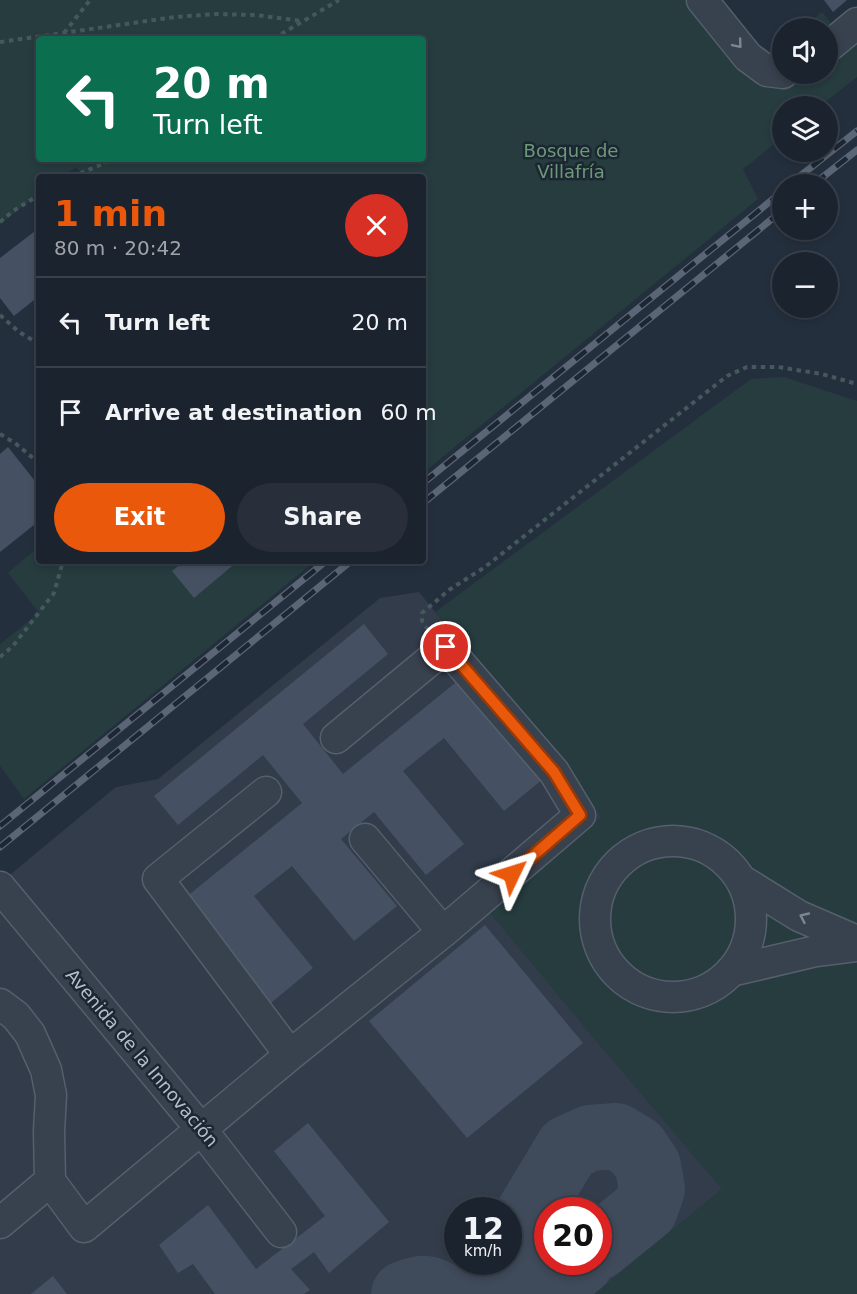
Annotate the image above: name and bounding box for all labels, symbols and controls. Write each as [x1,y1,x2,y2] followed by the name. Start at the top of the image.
[772,18,838,318] map controls
[772,18,838,84] button: sound
[730,37,741,48] one-way arrow
[153,59,270,108] text: 20 m
[54,60,132,138] icon: left
[772,96,838,162] button: layers
[153,109,263,140] text: Turn left
[524,140,618,182] park label: Bosque de Villafría
[772,174,838,240] button: +
[54,193,167,234] text: 1 min
[345,194,408,257] button: close
[54,236,182,260] text: 80 m · 20:42
[772,252,838,318] button: −
[54,306,87,339] icon: left
[105,310,210,335] text: Turn left
[352,310,408,335] text: 20 m
[54,396,87,429] icon: arrive
[105,400,362,425] text: Arrive at destination
[380,400,437,425] text: 60 m
[54,483,225,552] button: Exit
[237,483,408,552] button: Share
[420,621,471,672] pin
[429,630,462,663] icon: arrive
[480,842,544,906] position arrow
[799,913,810,925] one-way arrow
[62,964,223,1151] street label: Avenida de la Innovación
[534,1197,612,1275] speed limit sign: 20
[462,1211,504,1246] text: 12
[464,1242,502,1260] text: km/h

